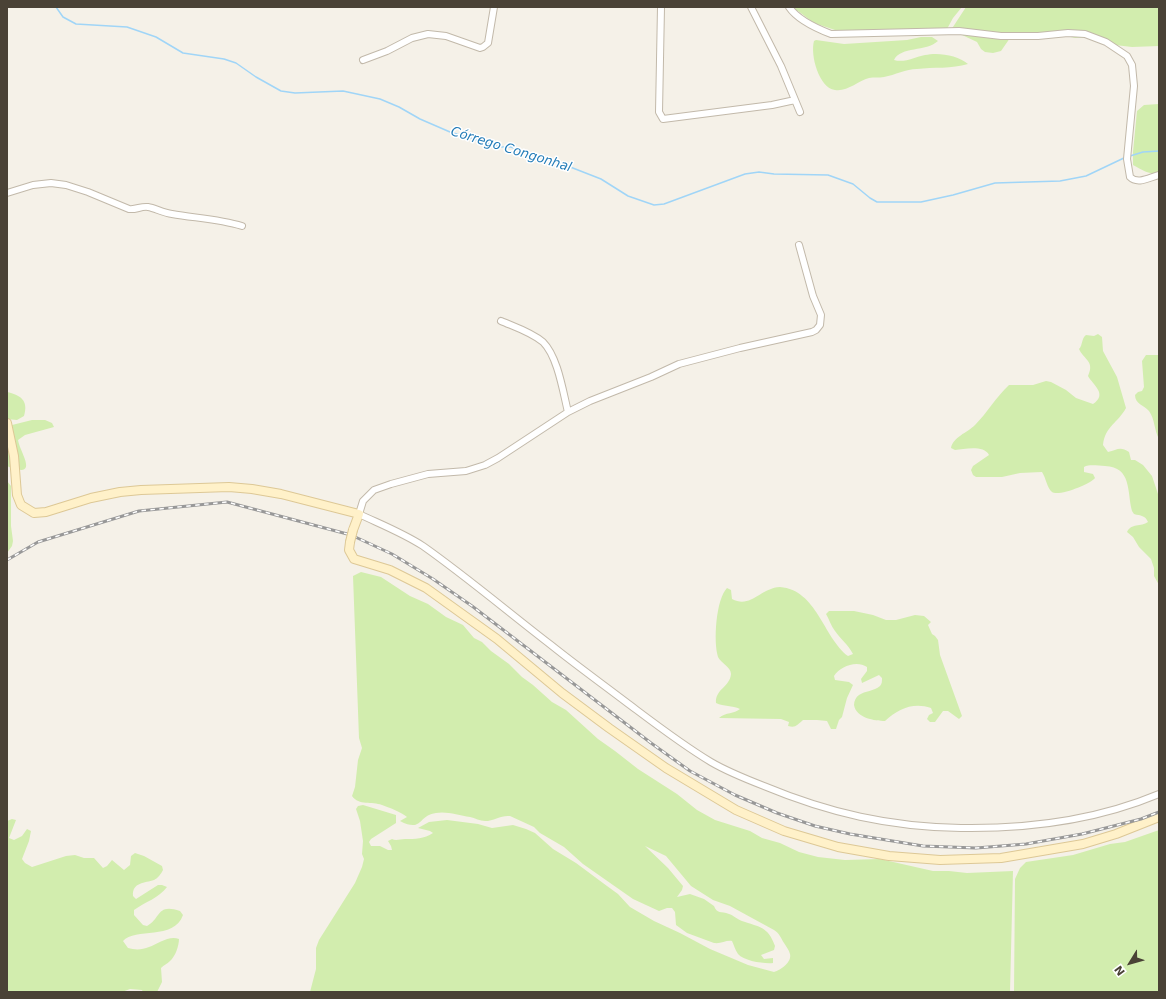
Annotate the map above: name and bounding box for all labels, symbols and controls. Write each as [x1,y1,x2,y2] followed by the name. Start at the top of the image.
[449,124,573,176] water label: Córrego Congonhal
[1110,943,1150,983] north arrow
[1112,963,1128,978] text: N

